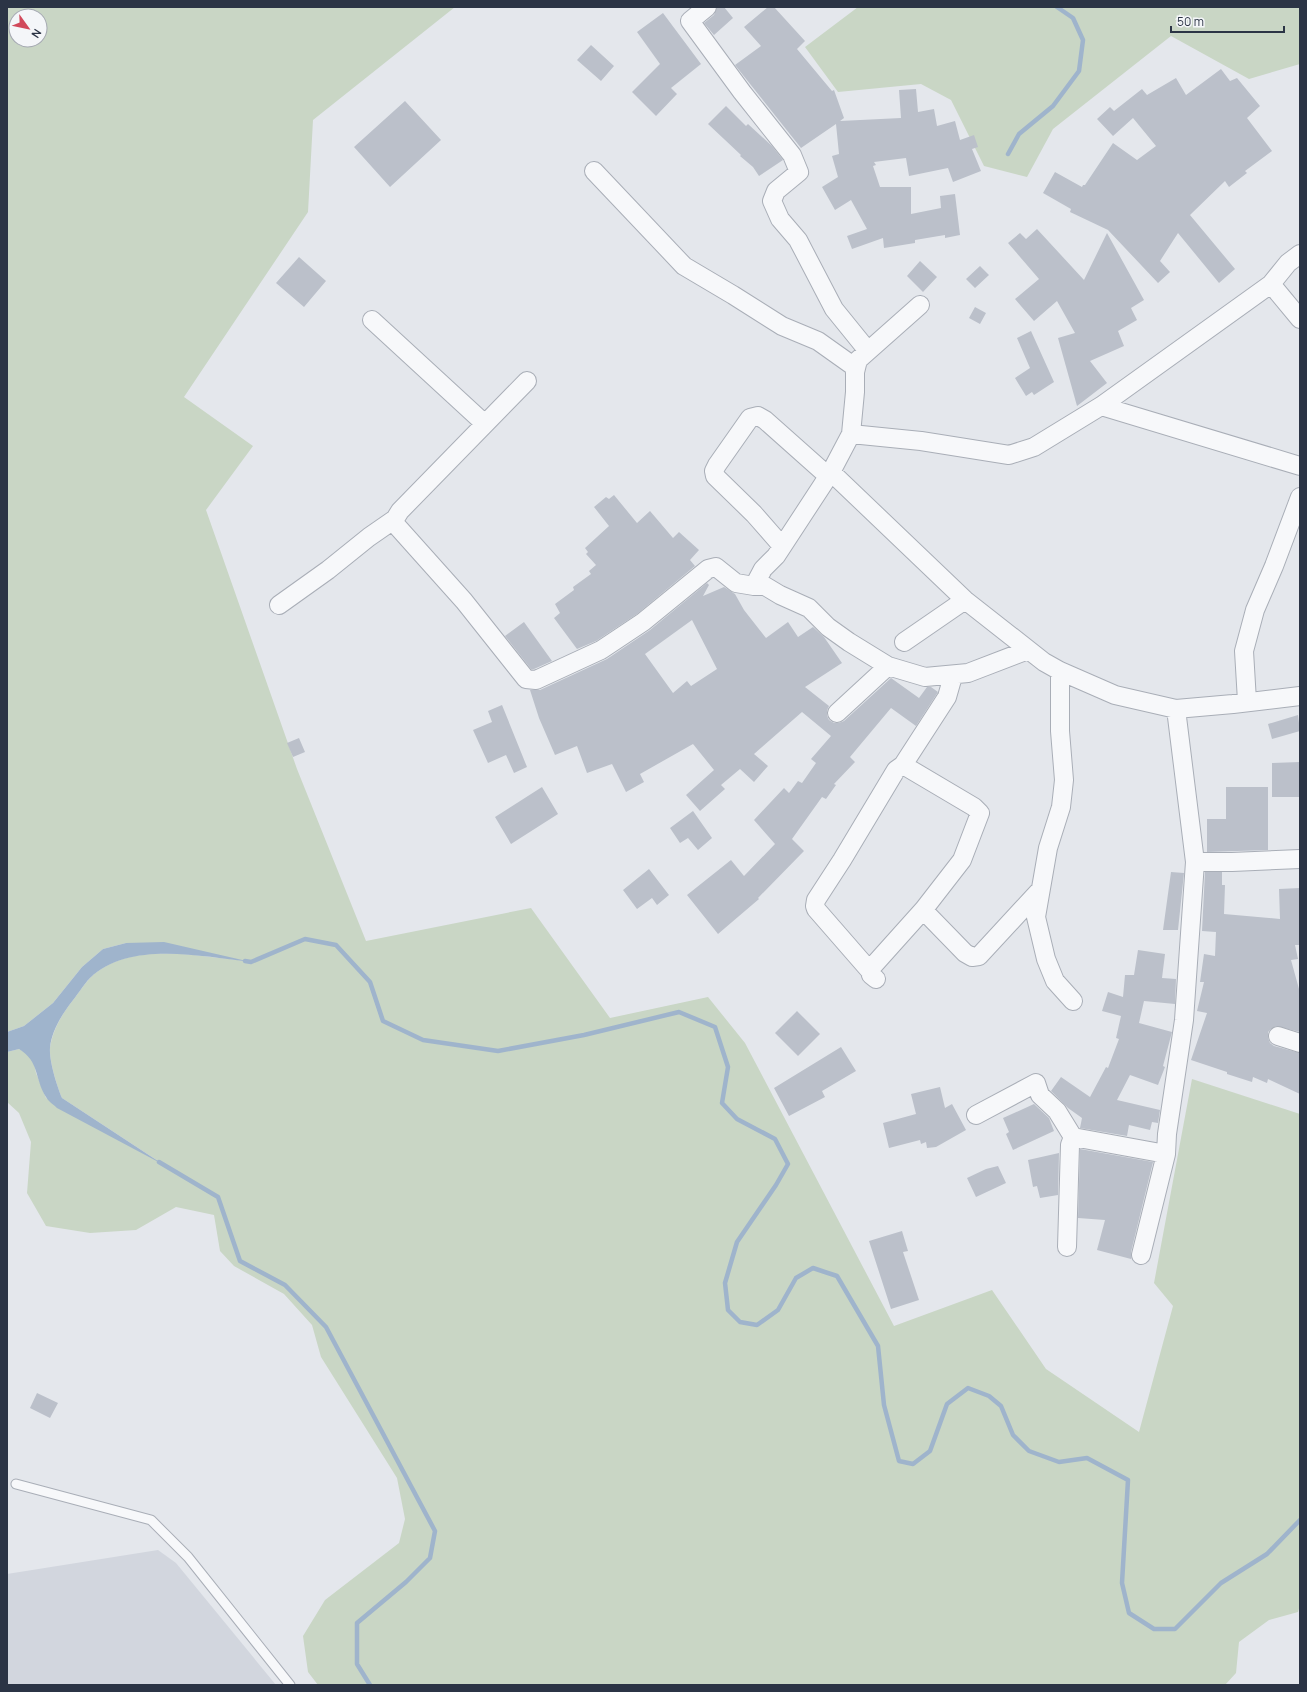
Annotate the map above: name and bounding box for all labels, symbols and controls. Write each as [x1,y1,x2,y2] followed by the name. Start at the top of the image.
[8,8,48,48] north arrow
[1171,8,1284,34] scale bar
[1177,13,1204,30] text: 50 m
[28,26,45,41] text: N

